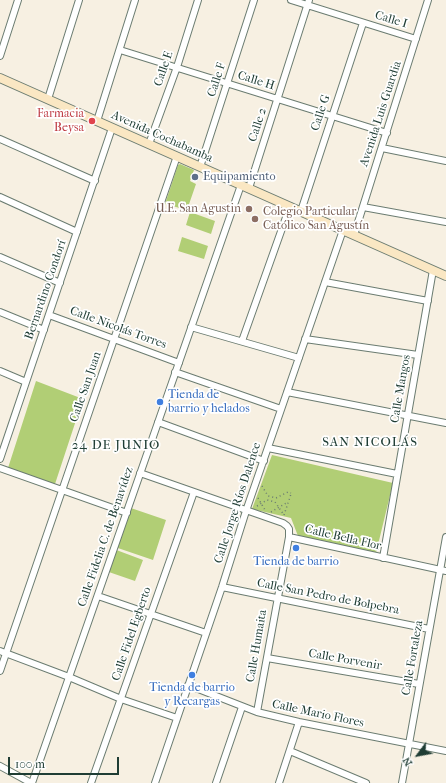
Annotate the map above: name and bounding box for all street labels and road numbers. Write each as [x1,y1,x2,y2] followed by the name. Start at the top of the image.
[373,8,409,32] street label: Calle I
[151,50,177,88] street label: Calle E
[357,59,405,169] street label: Avenida Luis Guardia
[205,61,229,99] street label: Calle F
[236,69,276,93] street label: Calle H
[308,93,334,133] street label: Calle G
[246,106,270,144] street label: Calle 2
[109,108,215,166] street label: Avenida Cochabamba
[22,238,70,342] street label: Bernardino Condorí
[68,304,168,352] street label: Calle Nicolás Torres
[67,350,105,424] street label: Calle San Juan
[388,354,414,424] street label: Calle Mangos
[212,441,264,565] street label: Calle Jorge Ríos Dalence
[75,465,137,609] street label: Calle Fidelia C. de Benavídez
[303,522,383,554] street label: Calle Bella Flor
[256,576,400,618] street label: Calle San Pedro de Bolpebra
[109,585,155,683] street label: Calle Fidel Egberto
[244,608,270,684] street label: Calle Humaita
[399,619,427,697] street label: Calle Fortaleza
[307,646,383,674] street label: Calle Porvenir
[271,697,365,731] street label: Calle Mario Flores

